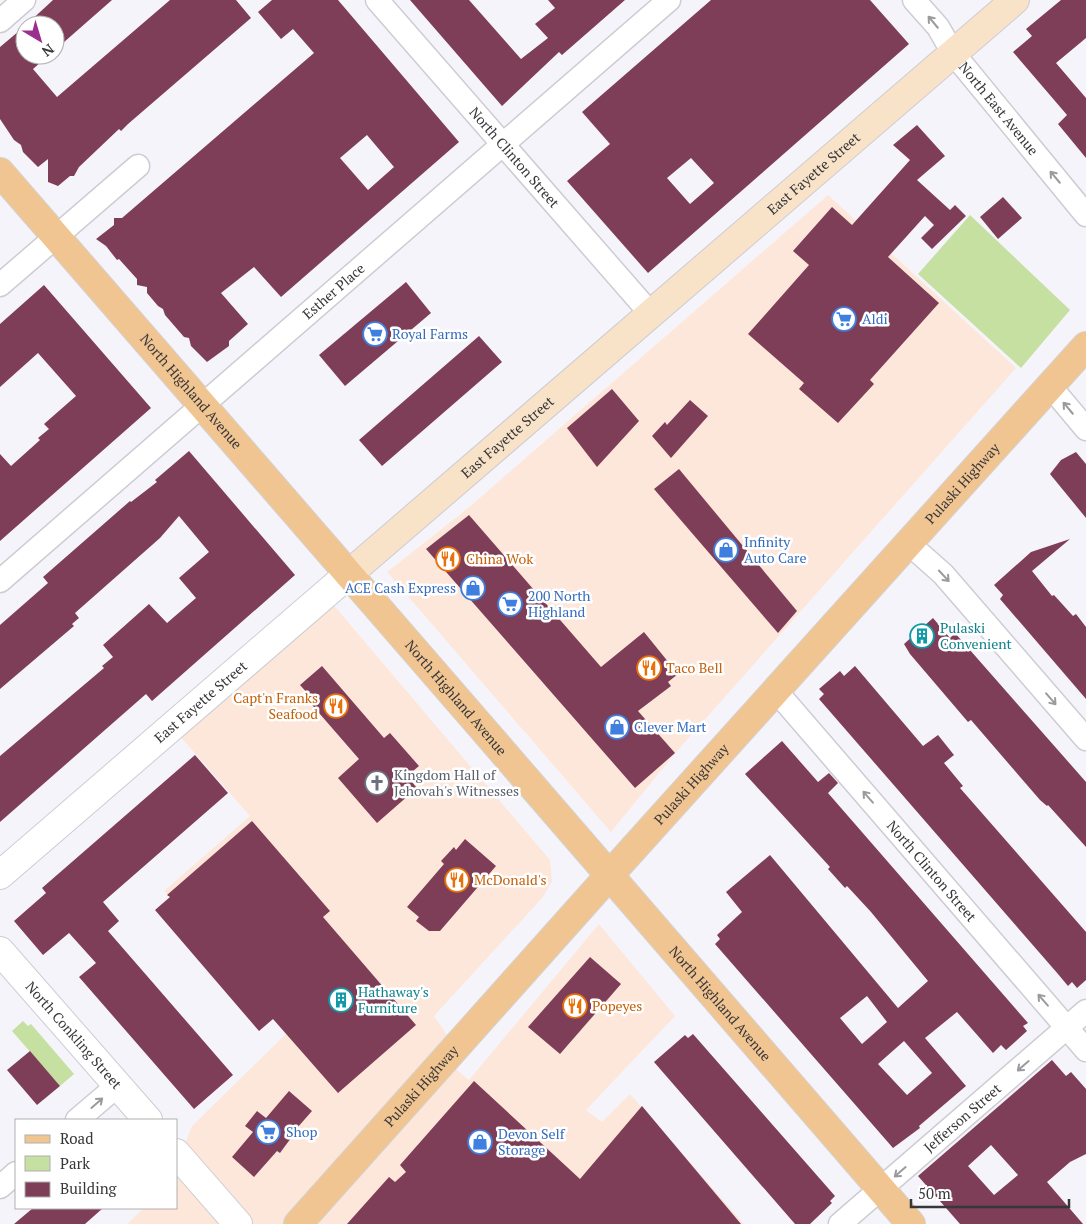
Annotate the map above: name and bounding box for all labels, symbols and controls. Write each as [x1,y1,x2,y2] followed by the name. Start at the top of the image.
[15,15,65,65] north arrow
[928,16,939,29] one-way arrow
[38,40,58,62] text: N
[955,57,1043,159] street label: North East Avenue
[466,103,565,212] street label: North Clinton Street
[763,127,864,218] street label: East Fayette Street
[1049,171,1061,184] one-way arrow
[298,259,368,323] street label: Esther Place
[831,306,857,332] supermarket icon: Aldi
[862,309,888,328] place label: Aldi
[362,321,388,347] supermarket icon: Royal Farms
[392,324,468,343] place label: Royal Farms
[136,330,247,453] street label: North Highland Avenue
[457,391,558,482] street label: East Fayette Street
[1062,401,1073,414] one-way arrow
[920,438,1004,528] street label: Pulaski Highway
[744,532,806,567] place label: Infinity Auto Care
[713,537,739,563] shop icon: Infinity Auto Care
[435,546,461,572] restaurant icon: China Wok
[466,549,534,568] place label: China Wok
[938,570,950,583] one-way arrow
[460,575,486,601] shop icon: ACE Cash Express
[345,578,456,597] place label: ACE Cash Express
[528,586,591,621] place label: 200 North Highland
[497,591,523,617] supermarket icon: 200 North Highland
[940,618,1013,653] place label: Pulaski Convenient
[909,623,935,649] building icon: Pulaski Convenient
[401,636,512,759] street label: North Highland Avenue
[636,655,662,681] restaurant icon: Taco Bell
[150,656,251,747] street label: East Fayette Street
[666,658,723,677] place label: Taco Bell
[233,688,318,723] place label: Capt'n Franks Seafood
[1045,692,1057,705] one-way arrow
[323,693,349,719] restaurant icon: Capt'n Franks Seafood
[604,714,630,740] shop icon: Clever Mart
[634,717,707,736] place label: Clever Mart
[649,739,733,829] street label: Pulaski Highway
[394,765,519,800] place label: Kingdom Hall of Jehovah's Witnesses
[364,770,390,796] church icon: Kingdom Hall of Jehovah's Witnesses
[862,791,874,804] one-way arrow
[883,816,982,926] street label: North Clinton Street
[444,867,470,893] restaurant icon: McDonald's
[474,870,546,889] place label: McDonald's
[665,942,776,1065] street label: North Highland Avenue
[22,977,127,1093] street label: North Conkling Street
[358,982,429,1017] place label: Hathaway's Furniture
[328,987,354,1013] building icon: Hathaway's Furniture
[562,993,588,1019] restaurant icon: Popeyes
[1037,993,1049,1006] one-way arrow
[592,996,642,1015] place label: Popeyes
[379,1040,463,1130] street label: Pulaski Highway
[1016,1060,1029,1071] one-way arrow
[919,1078,1005,1156] street label: Jefferson Street
[90,1098,103,1109] one-way arrow
[15,1119,178,1209] legend
[255,1119,281,1145] supermarket icon: Shop
[286,1122,317,1141] place label: Shop
[498,1124,566,1159] place label: Devon Self Storage
[60,1128,93,1148] text: Road
[467,1129,493,1155] shop icon: Devon Self Storage
[60,1153,90,1173] text: Park
[893,1166,906,1178] one-way arrow
[911,1176,1068,1208] scale bar
[60,1178,118,1198] text: Building
[918,1183,951,1203] text: 50 m

